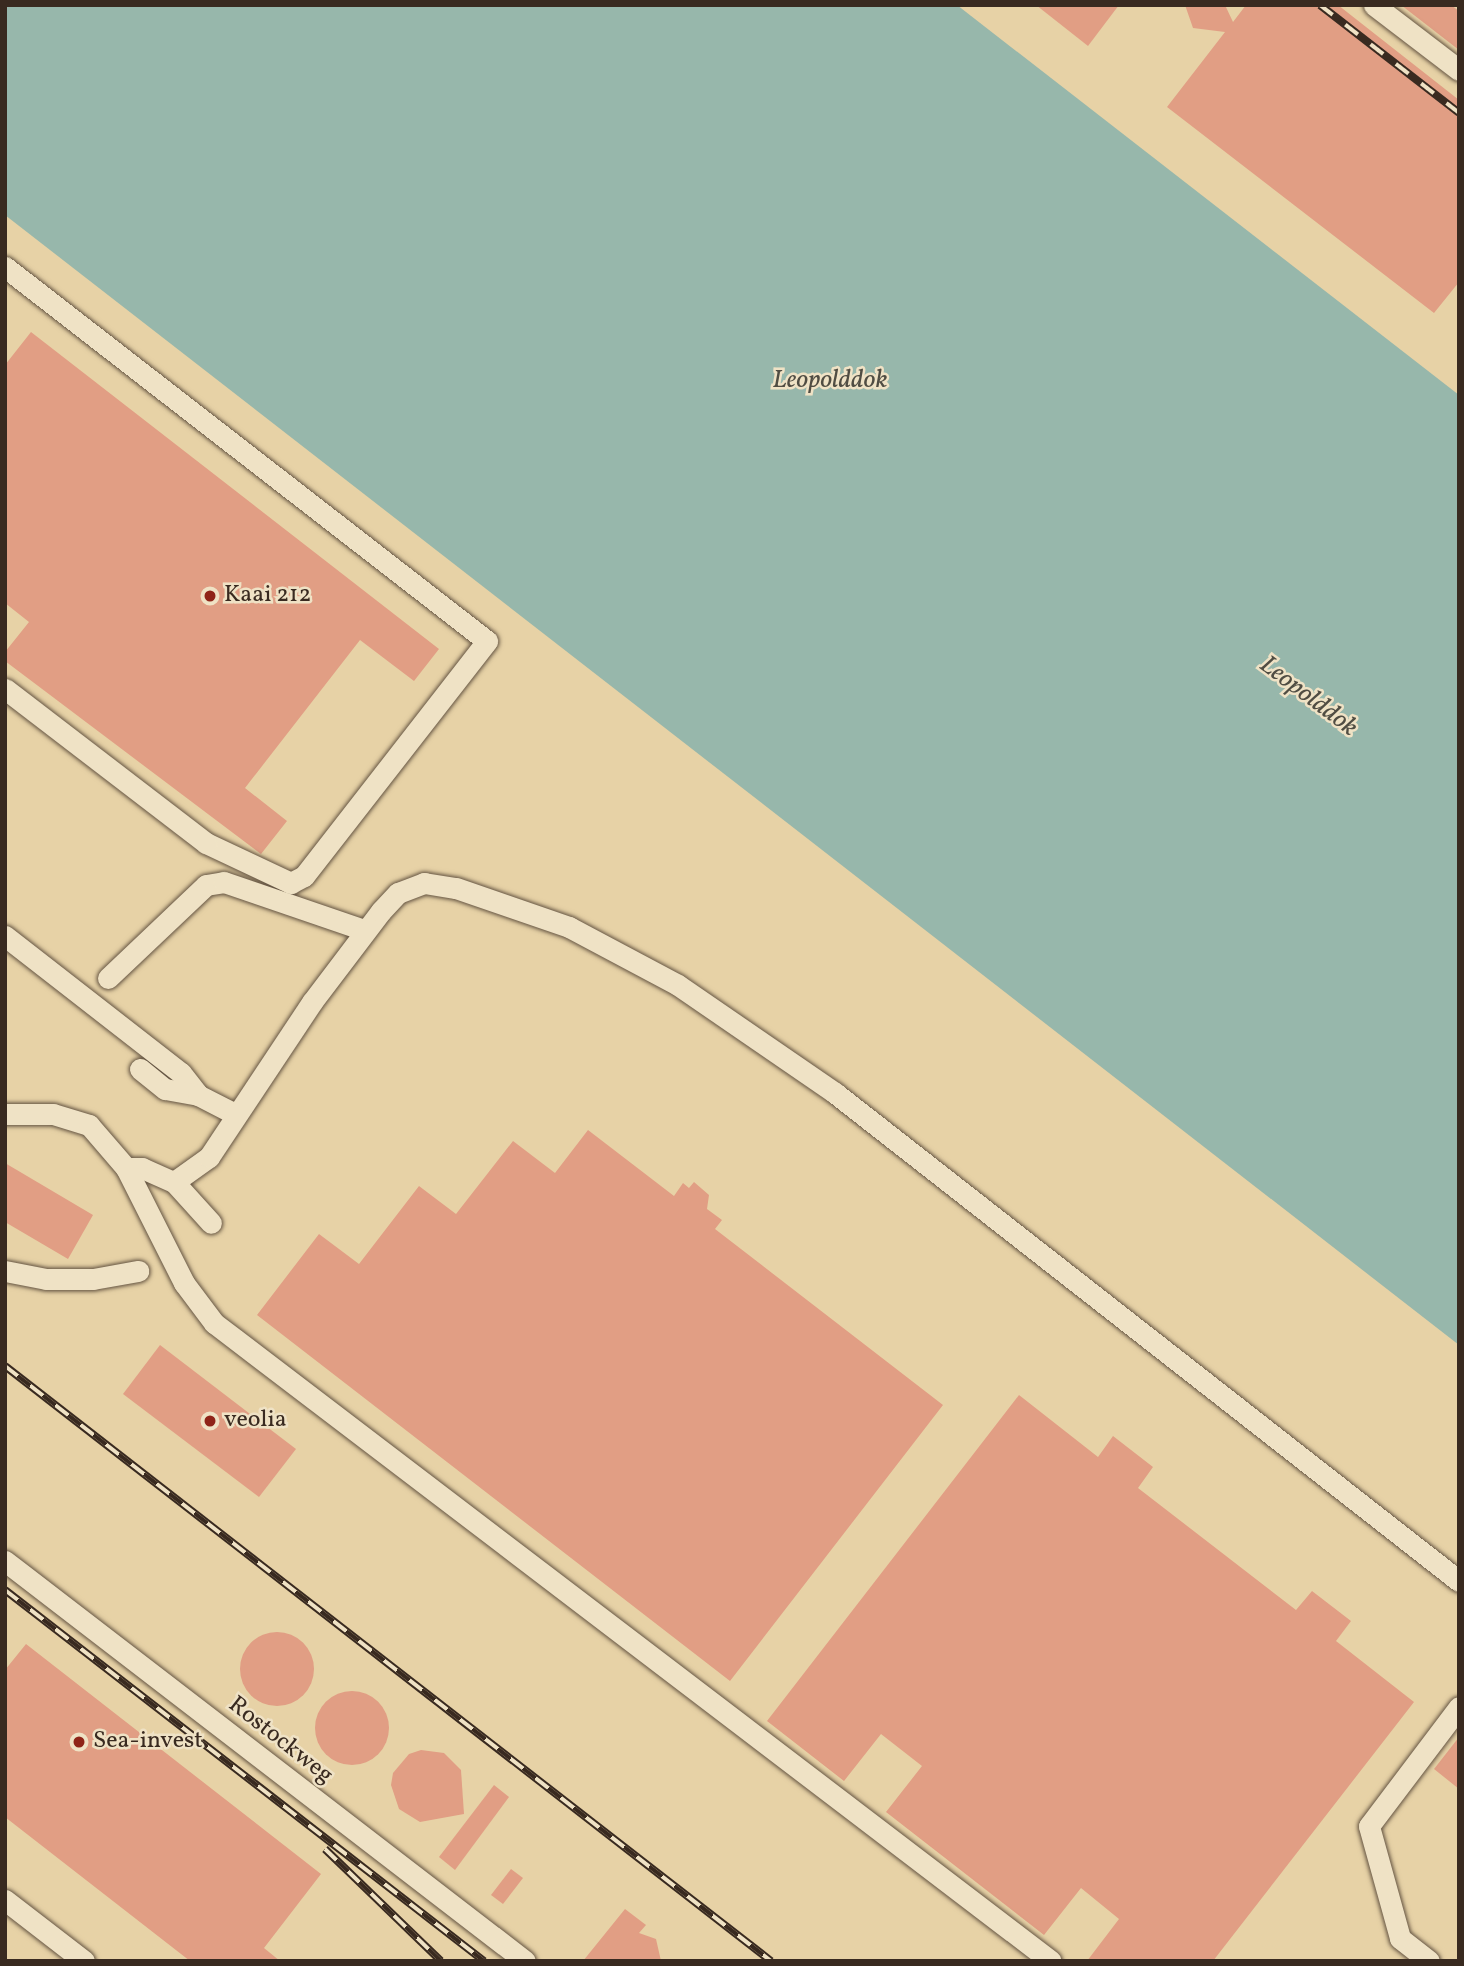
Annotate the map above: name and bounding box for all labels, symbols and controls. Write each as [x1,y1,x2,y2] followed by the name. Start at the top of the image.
[773,365,887,397] water label: Leopolddok
[224,582,311,610] place label: Kaai 212
[202,588,218,604] marker: Kaai 212
[1253,650,1363,744] water label: Leopolddok
[224,1407,287,1435] place label: veolia
[202,1413,218,1429] marker: veolia
[222,1691,338,1791] street label: Rostockweg
[93,1728,203,1756] place label: Sea-invest
[71,1734,87,1750] marker: Sea-invest

